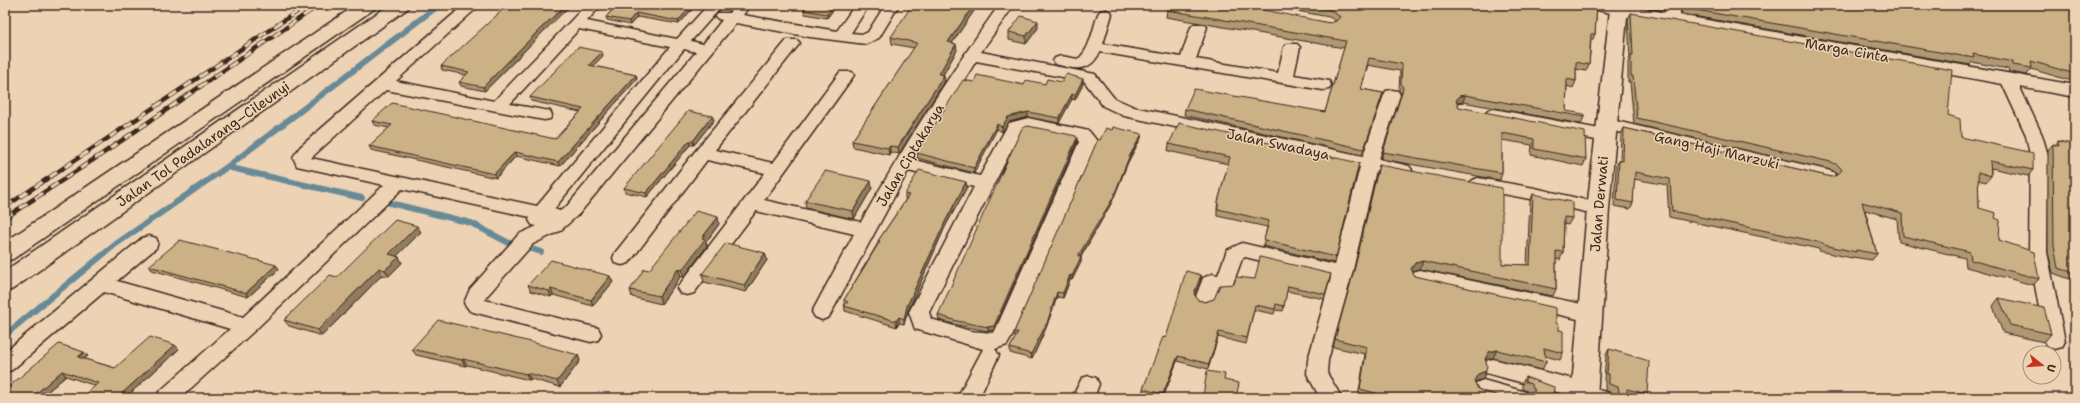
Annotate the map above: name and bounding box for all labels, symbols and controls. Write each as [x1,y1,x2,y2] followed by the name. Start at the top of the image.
[1804,34,1891,66] street label: Marga Cinta
[113,77,293,211] street label: Jalan Tol Padalarang–Cileunyi
[872,100,948,210] street label: Jalan Ciptakarya
[1225,124,1331,164] street label: Jalan Swadaya
[1653,127,1781,173] street label: Gang Haji Marzuki
[1586,155,1612,253] street label: Jalan Derwati
[2022,345,2062,385] north arrow
[2043,362,2059,374] text: U

